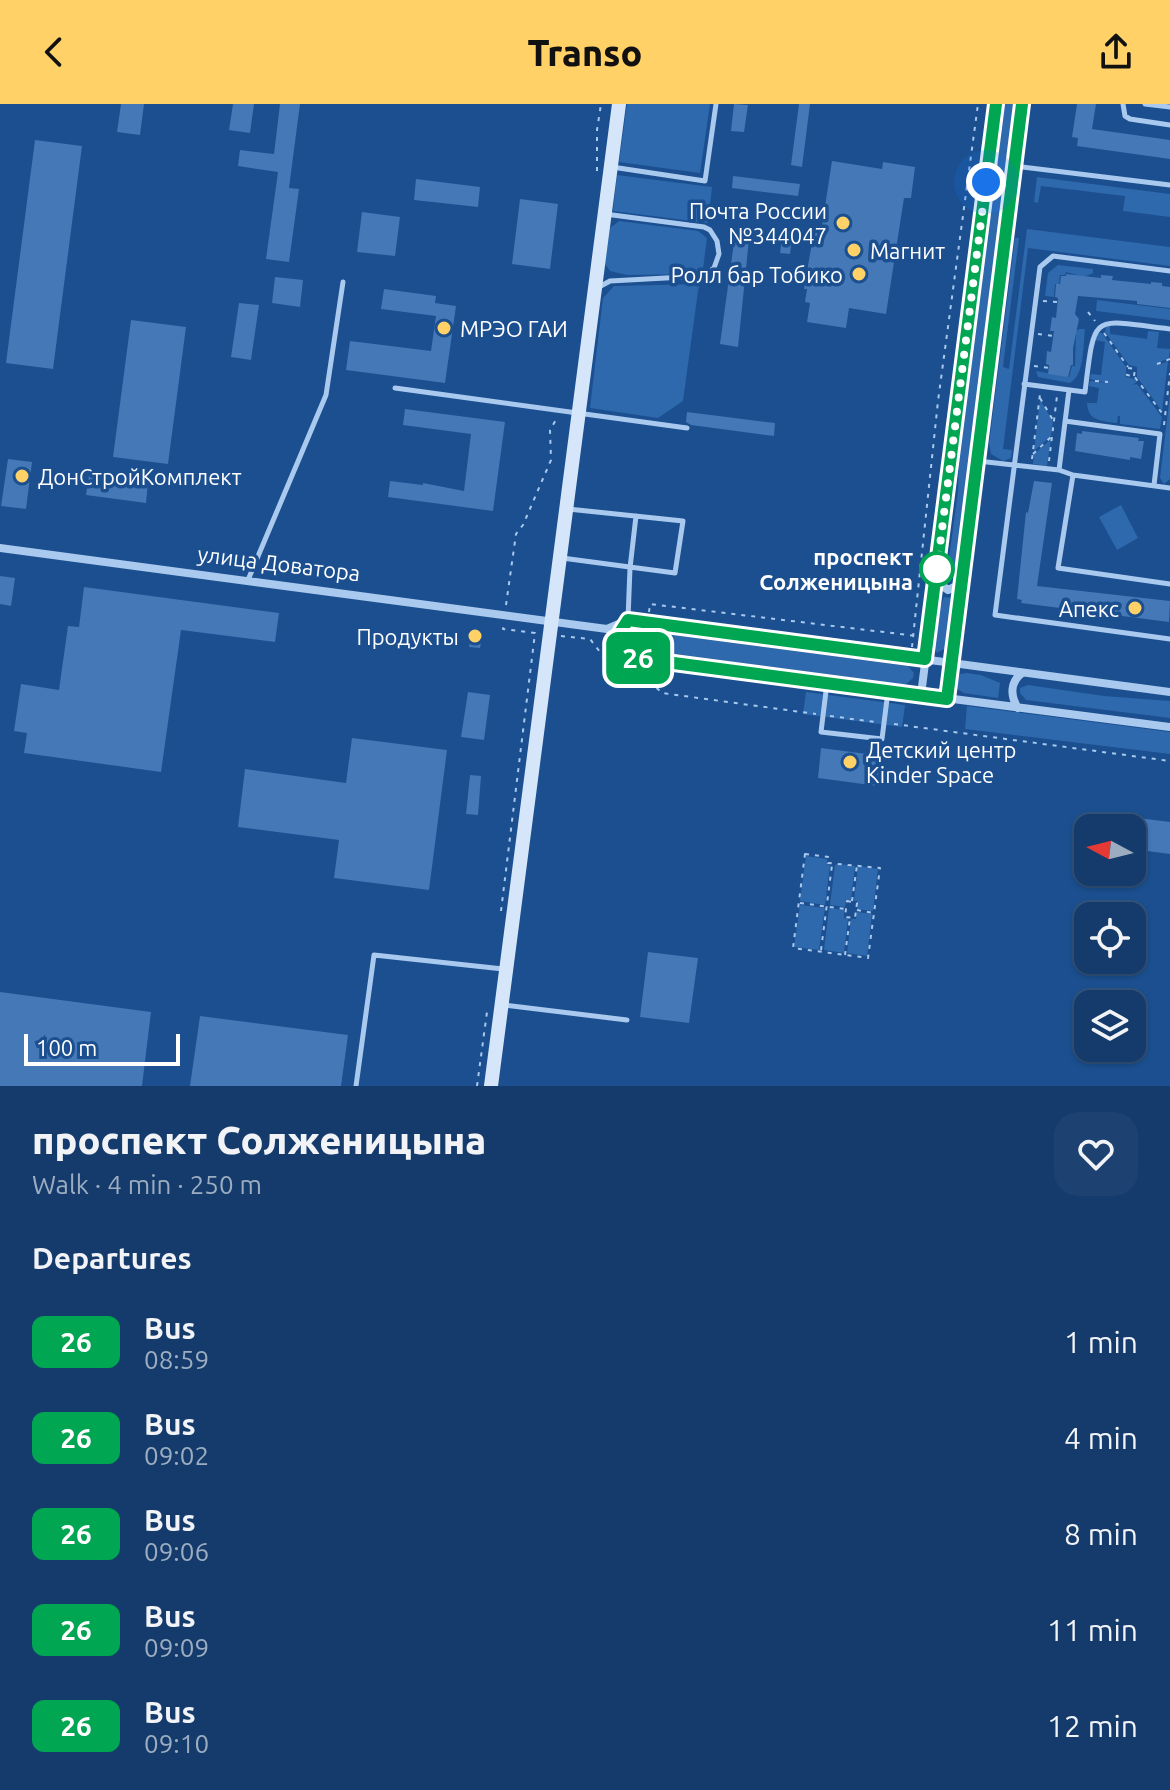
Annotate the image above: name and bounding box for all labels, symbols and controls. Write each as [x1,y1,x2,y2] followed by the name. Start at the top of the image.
[32,30,76,74] icon: back
[1094,30,1138,74] icon: share
[528,32,642,73] text: Transo
[966,162,1006,202] your location
[689,198,827,248] place label: Почта России №344047
[834,214,852,232] marker: Почта России №344047
[870,238,945,263] place label: Магнит
[845,241,863,259] marker: Магнит
[671,262,843,287] place label: Ролл бар Тобико
[850,265,868,283] marker: Ролл бар Тобико
[460,316,568,341] place label: МРЭО ГАИ
[435,319,453,337] marker: МРЭО ГАИ
[38,464,242,489] place label: ДонСтройКомплект
[13,467,31,485] marker: ДонСтройКомплект
[196,541,362,585] street label: улица Доватора
[759,544,913,594] place label: проспект Солженицына
[920,552,954,586] marker: проспект Солженицына
[1059,596,1119,621] place label: Апекс
[1126,599,1144,617] marker: Апекс
[357,624,459,649] place label: Продукты
[466,627,484,645] marker: Продукты
[602,632,674,684] line badge: 26
[622,642,654,673] text: 26
[866,737,1016,787] place label: Детский центр Kinder Space
[841,753,859,771] marker: Детский центр Kinder Space
[1074,814,1146,886] north arrow
[1074,814,1146,1062] map controls
[1074,902,1146,974] button: locate
[1074,990,1146,1062] button: layers
[24,1030,180,1066] scale bar
[36,1035,97,1060] text: 100 m
[1054,1112,1138,1196] button: heart
[32,1119,486,1161] text: проспект Солженицына
[32,1170,262,1199] text: Walk · 4 min · 250 m
[32,1241,192,1275] text: Departures
[144,1311,196,1345] text: Bus
[1064,1325,1138,1359] text: 1 min
[60,1326,92,1357] text: 26
[144,1345,209,1374] text: 08:59
[144,1407,196,1441] text: Bus
[1064,1421,1138,1455] text: 4 min
[60,1422,92,1453] text: 26
[144,1441,209,1470] text: 09:02
[144,1503,196,1537] text: Bus
[1064,1517,1138,1551] text: 8 min
[60,1518,92,1549] text: 26
[144,1537,209,1566] text: 09:06
[144,1599,196,1633] text: Bus
[1047,1613,1138,1647] text: 11 min
[60,1614,92,1645] text: 26
[144,1633,209,1662] text: 09:09
[144,1695,196,1729] text: Bus
[1047,1709,1138,1743] text: 12 min
[60,1710,92,1741] text: 26
[144,1729,209,1758] text: 09:10

